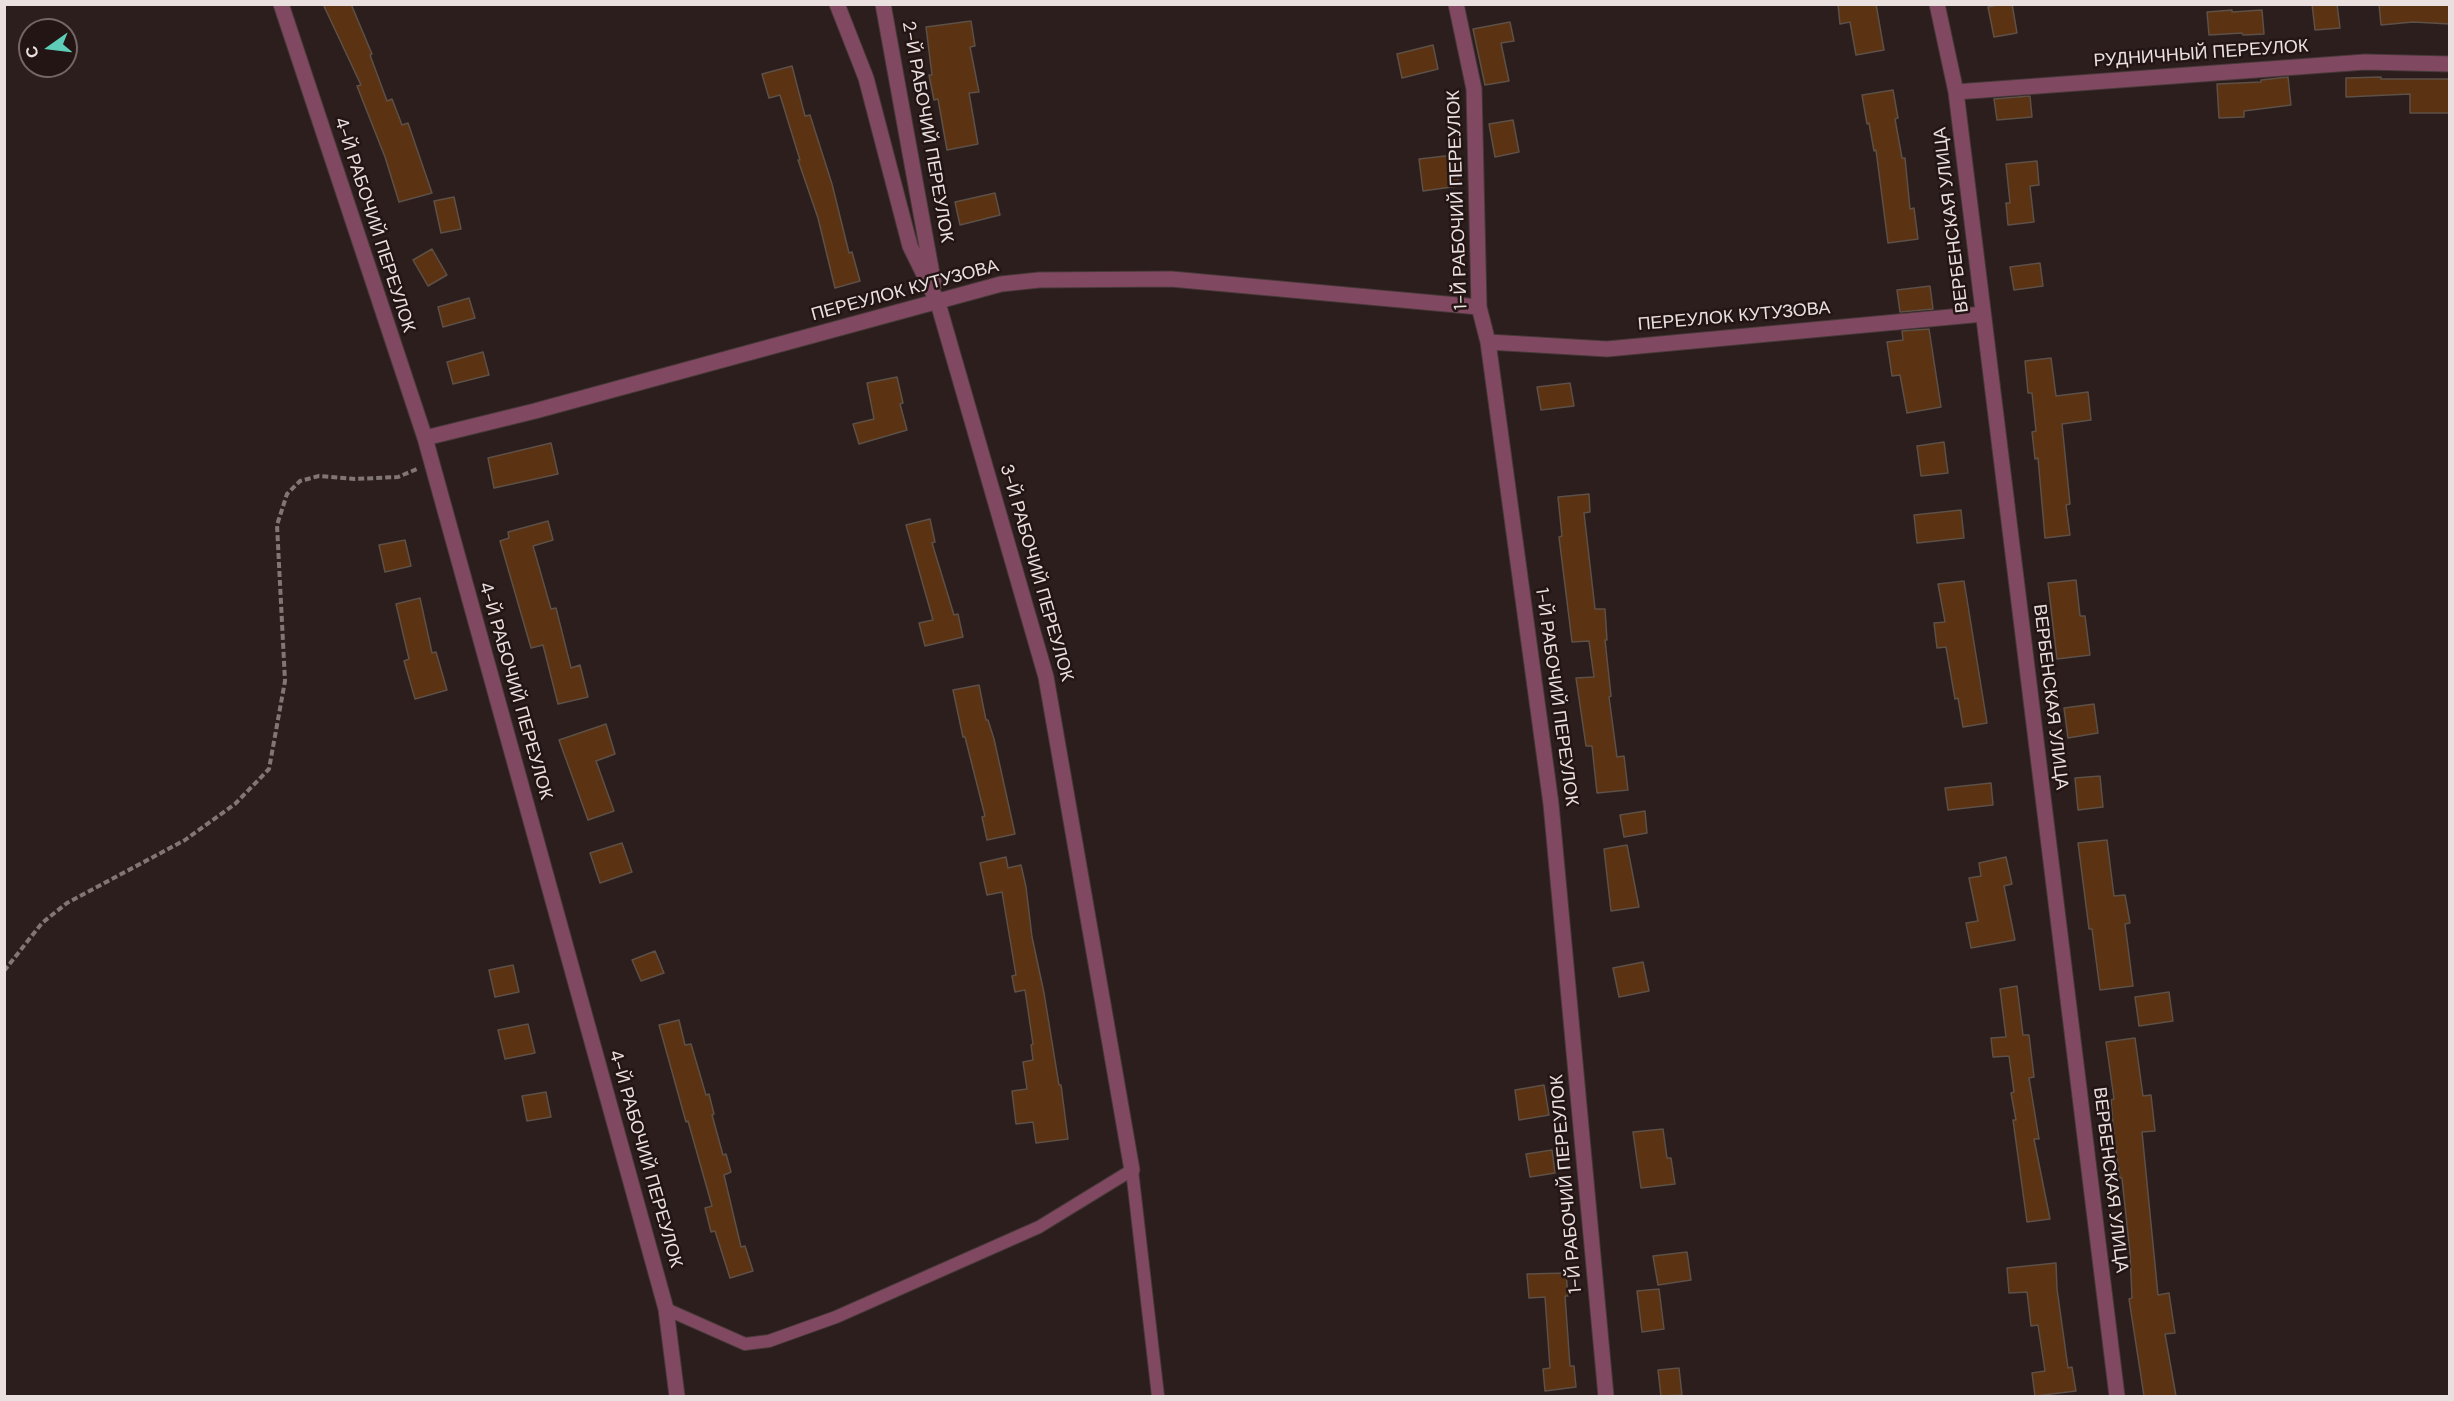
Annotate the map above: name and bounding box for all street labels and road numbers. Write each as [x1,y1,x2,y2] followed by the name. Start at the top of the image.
[897,20,957,244] street label: 2-Й РАБОЧИЙ ПЕРЕУЛОК
[2093,36,2309,72] street label: РУДНИЧНЫЙ ПЕРЕУЛОК
[1443,90,1473,310] street label: 1-Й РАБОЧИЙ ПЕРЕУЛОК
[329,115,419,335] street label: 4-Й РАБОЧИЙ ПЕРЕУЛОК
[1930,126,1974,314] street label: ВЕРБЕНСКАЯ УЛИЦА
[809,256,1001,326] street label: ПЕРЕУЛОК КУТУЗОВА
[1637,298,1831,336] street label: ПЕРЕУЛОК КУТУЗОВА
[995,462,1077,684] street label: 3-Й РАБОЧИЙ ПЕРЕУЛОК
[474,580,556,802] street label: 4-Й РАБОЧИЙ ПЕРЕУЛОК
[1530,587,1582,807] street label: 1-Й РАБОЧИЙ ПЕРЕУЛОК
[2028,603,2072,791] street label: ВЕРБЕНСКАЯ УЛИЦА
[604,1048,686,1270] street label: 4-Й РАБОЧИЙ ПЕРЕУЛОК
[1547,1074,1587,1294] street label: 1-Й РАБОЧИЙ ПЕРЕУЛОК
[2088,1086,2132,1274] street label: ВЕРБЕНСКАЯ УЛИЦА

